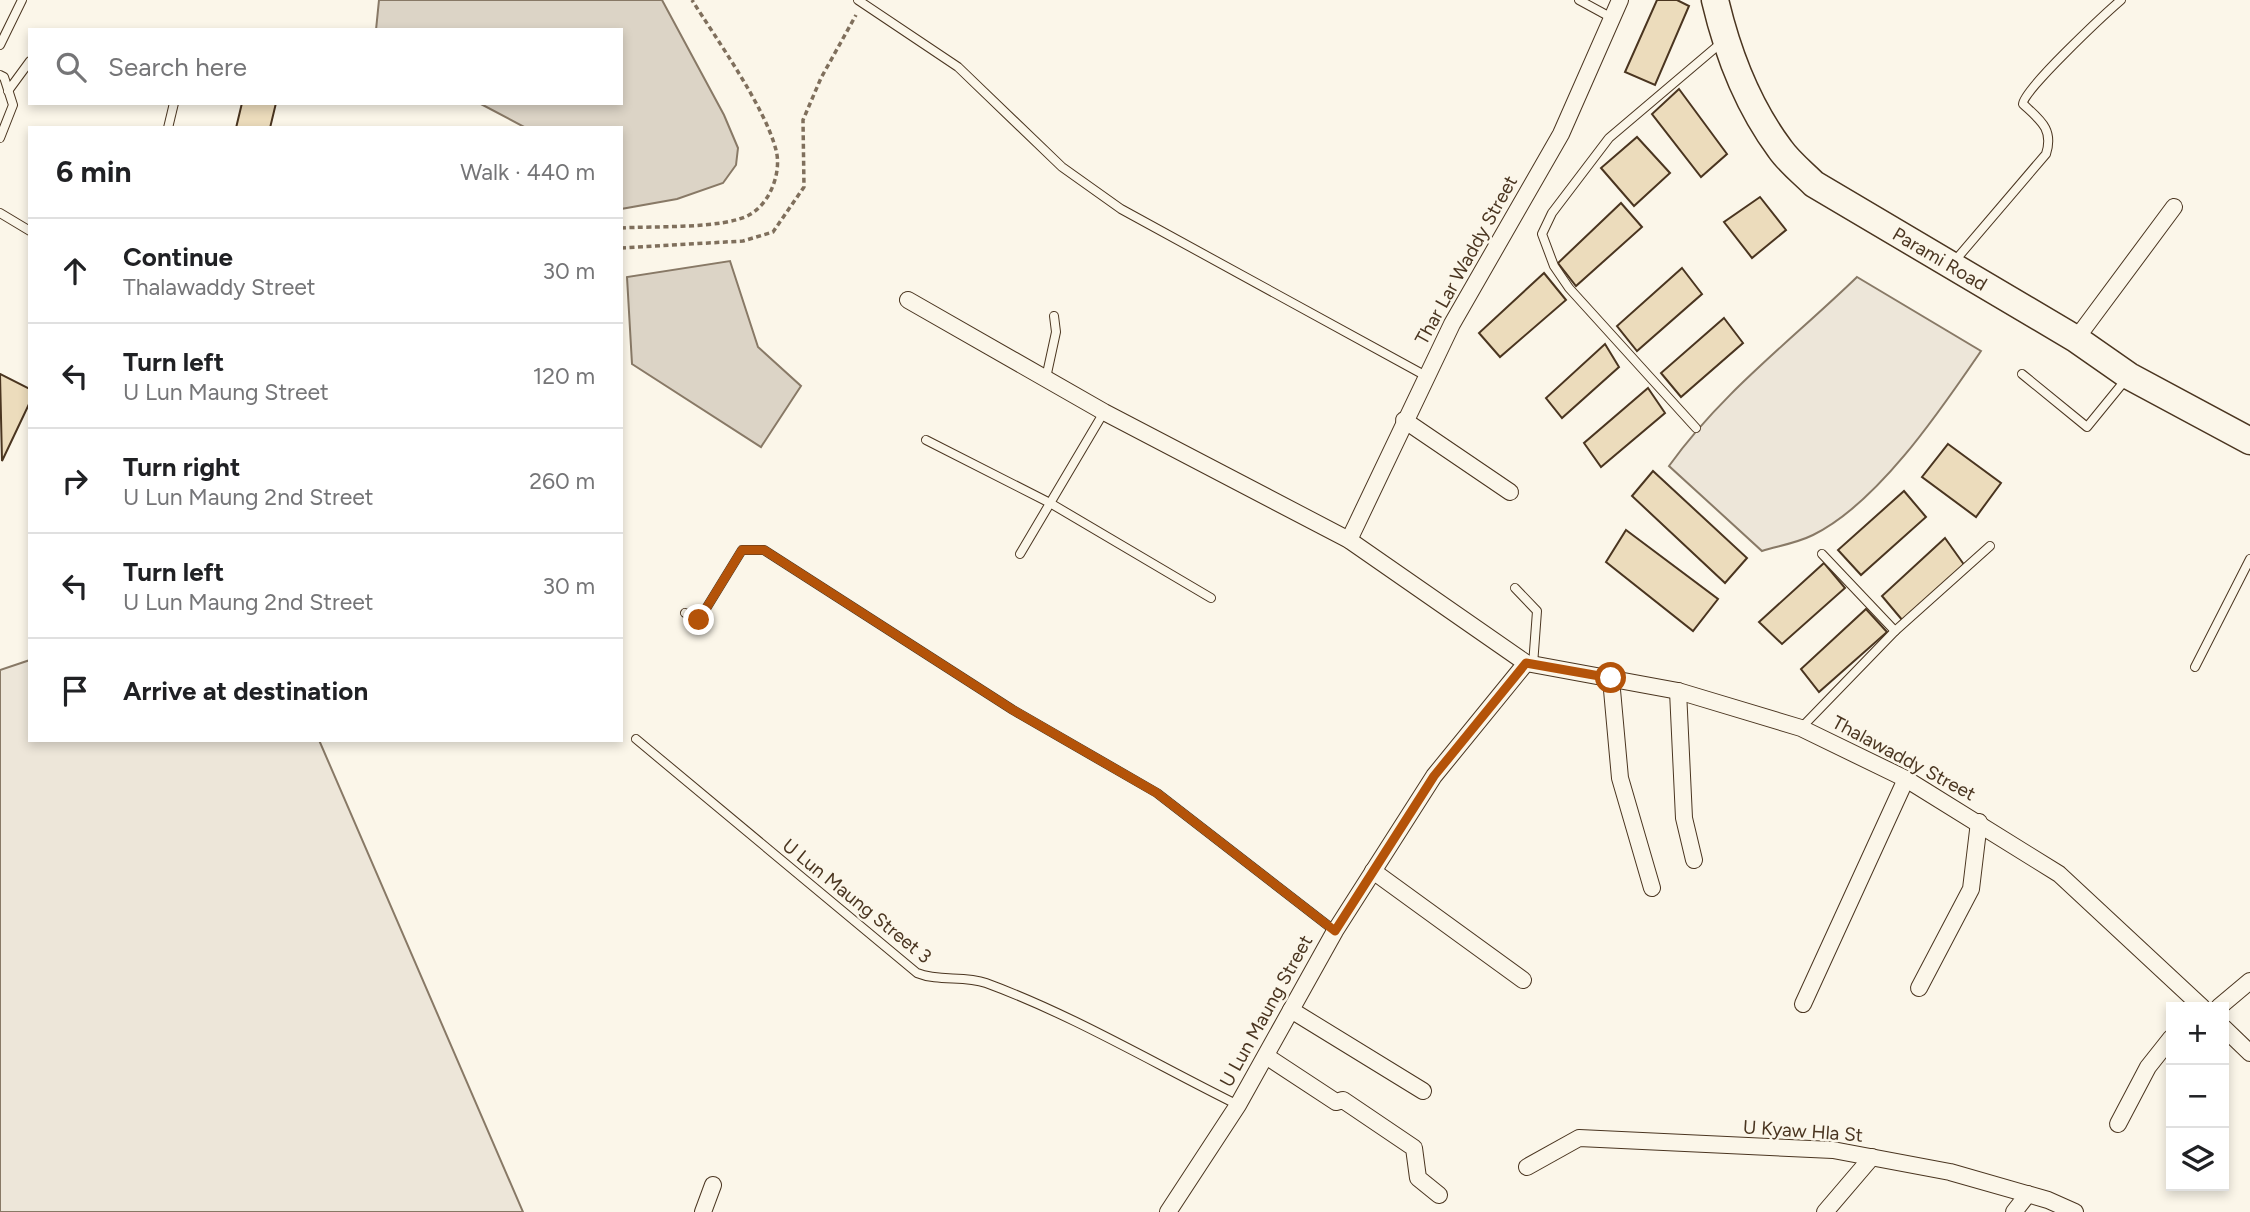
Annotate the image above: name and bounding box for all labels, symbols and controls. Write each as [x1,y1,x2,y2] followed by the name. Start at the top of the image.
[28,28,623,105] search box
[52,48,90,86] icon: search
[108,51,247,83] text: Search here
[56,153,132,190] text: 6 min
[460,158,595,186] text: Walk · 440 m
[1410,171,1522,349] street label: Thar Lar Waddy Street
[1889,222,1991,295] street label: Parami Road
[123,241,233,273] text: Continue
[56,252,94,290] icon: ahead
[542,257,595,285] text: 30 m
[123,273,316,301] text: Thalawaddy Street
[123,346,224,378] text: Turn left
[56,357,94,395] icon: left
[533,362,595,390] text: 120 m
[123,378,329,406] text: U Lun Maung Street
[123,451,240,483] text: Turn right
[56,462,94,500] icon: right
[529,467,595,495] text: 260 m
[123,483,374,511] text: U Lun Maung 2nd Street
[123,556,224,588] text: Turn left
[56,567,94,605] icon: left
[542,572,595,600] text: 30 m
[123,588,374,616] text: U Lun Maung 2nd Street
[683,604,714,635] route end
[1595,662,1626,693] route start
[56,672,94,710] icon: arrive
[123,675,368,707] text: Arrive at destination
[1828,711,1980,805] street label: Thalawaddy Street
[778,834,936,968] street label: U Lun Maung Street 3
[1215,931,1317,1091] street label: U Lun Maung Street
[2166,1002,2229,1191] map controls
[2166,1002,2229,1065] button: +
[2166,1065,2229,1128] button: −
[1742,1115,1864,1147] street label: U Kyaw Hla St
[2166,1128,2229,1191] button: layers

